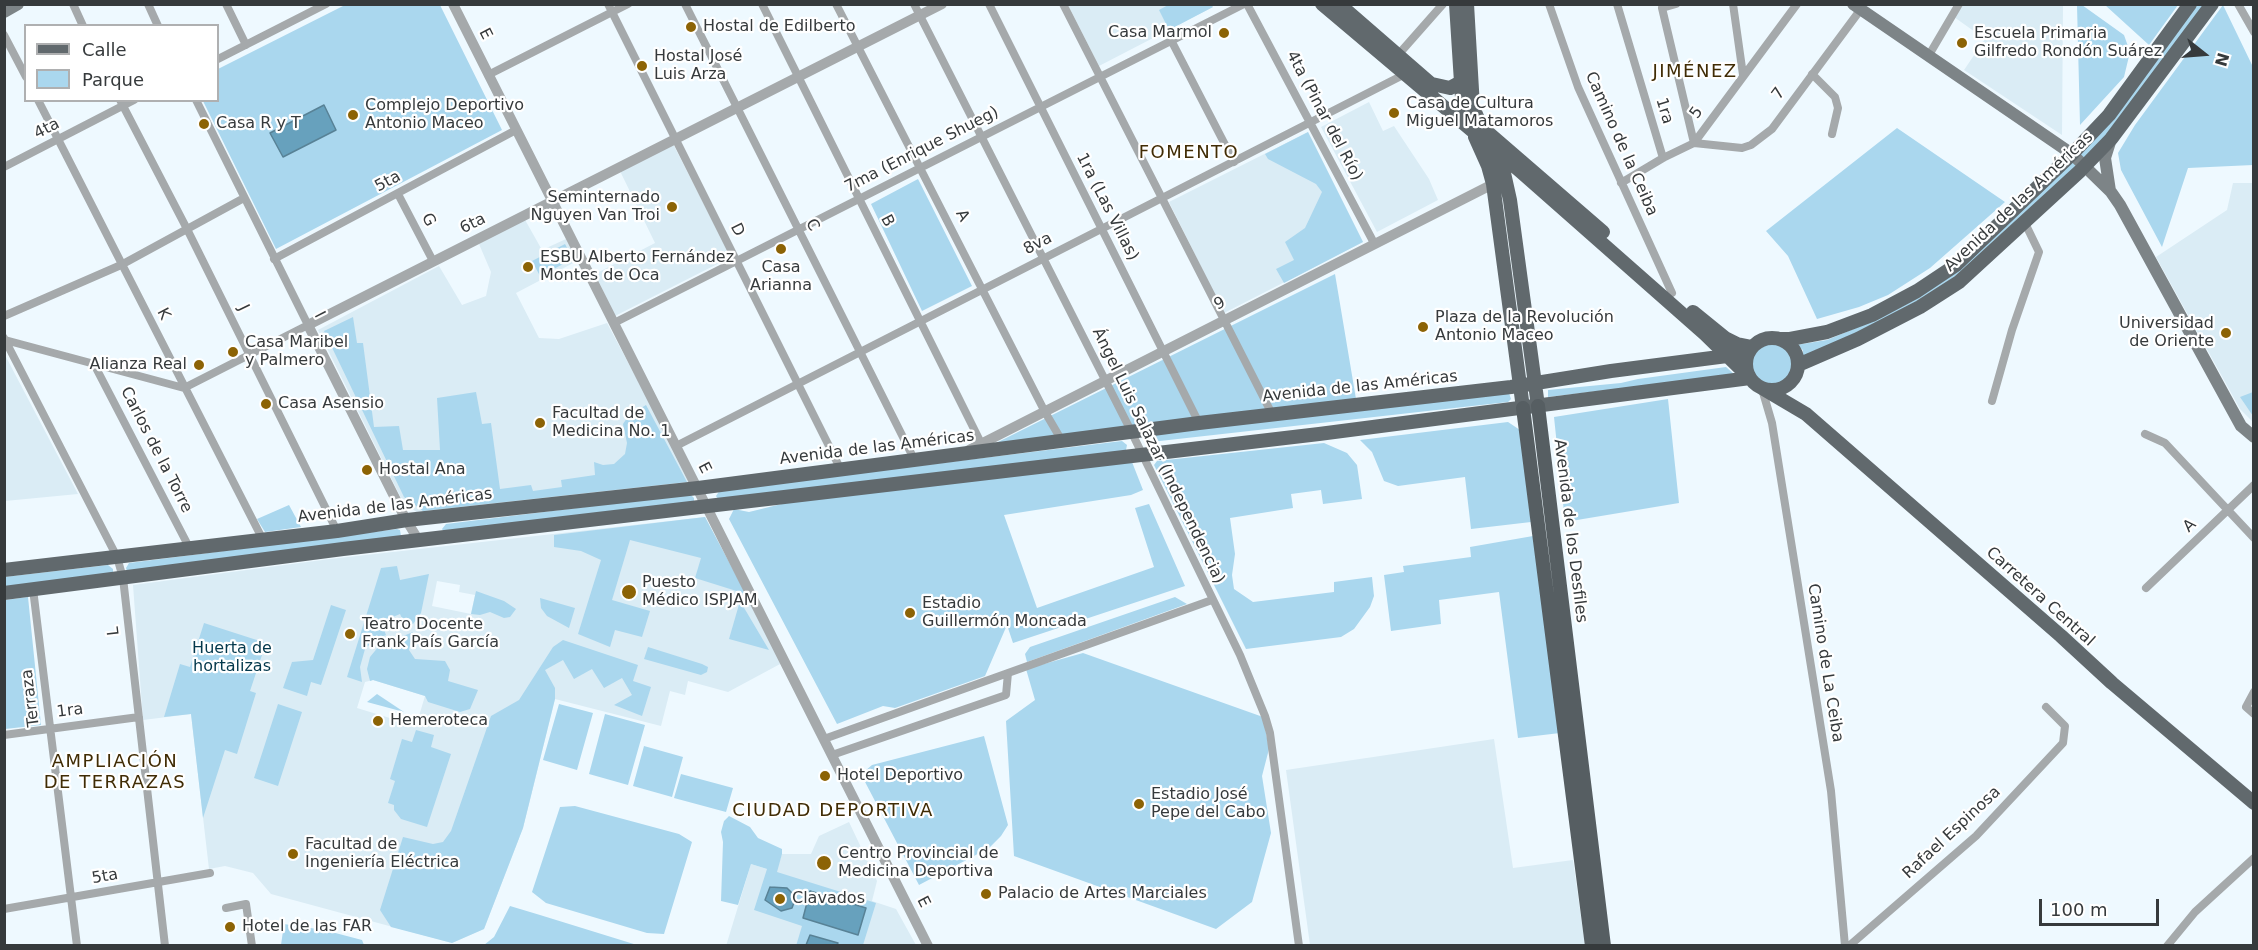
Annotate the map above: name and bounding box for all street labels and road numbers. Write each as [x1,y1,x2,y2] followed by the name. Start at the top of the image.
[474,25,496,43] street label: E
[1282,48,1366,184] street label: 4ta (Pinar del Río)
[1581,69,1661,219] street label: Camino de la Ceiba
[1768,84,1790,104] street label: 7
[1651,95,1677,127] street label: 1ra
[842,103,1002,197] street label: 7ma (Enrique Shueg)
[1686,103,1708,123] street label: 5
[31,114,63,144] street label: 4ta
[1941,128,2097,276] street label: Avenida de las Américas
[1072,150,1142,264] street label: 1ra (Las Villas)
[372,167,404,197] street label: 5ta
[951,207,973,225] street label: A
[417,210,439,230] street label: G
[457,210,489,238] street label: 6ta
[876,212,898,230] street label: B
[801,216,823,234] street label: C
[726,220,748,240] street label: D
[1021,229,1055,259] street label: 8va
[1211,293,1229,315] street label: 9
[233,302,253,314] street label: J
[152,305,174,323] street label: K
[309,309,329,321] street label: I
[1088,325,1228,587] street label: Ángel Luis Salazar (Independencia)
[1262,367,1458,407] street label: Avenida de las Américas
[116,384,196,516] street label: Carlos de la Torre
[779,427,975,469] street label: Avenida de las Américas
[1549,438,1591,624] street label: Avenida de los Desfiles
[693,459,715,477] street label: E
[297,485,493,527] street label: Avenida de las Américas
[2179,515,2201,537] street label: A
[1982,543,2098,651] street label: Carretera Central
[1803,582,1847,744] street label: Camino de La Ceiba
[104,625,124,637] street label: L
[18,668,44,728] street label: Terraza
[56,700,84,722] street label: 1ra
[1899,783,2005,883] street label: Rafael Espinosa
[90,865,120,889] street label: 5ta
[912,893,934,911] street label: E

